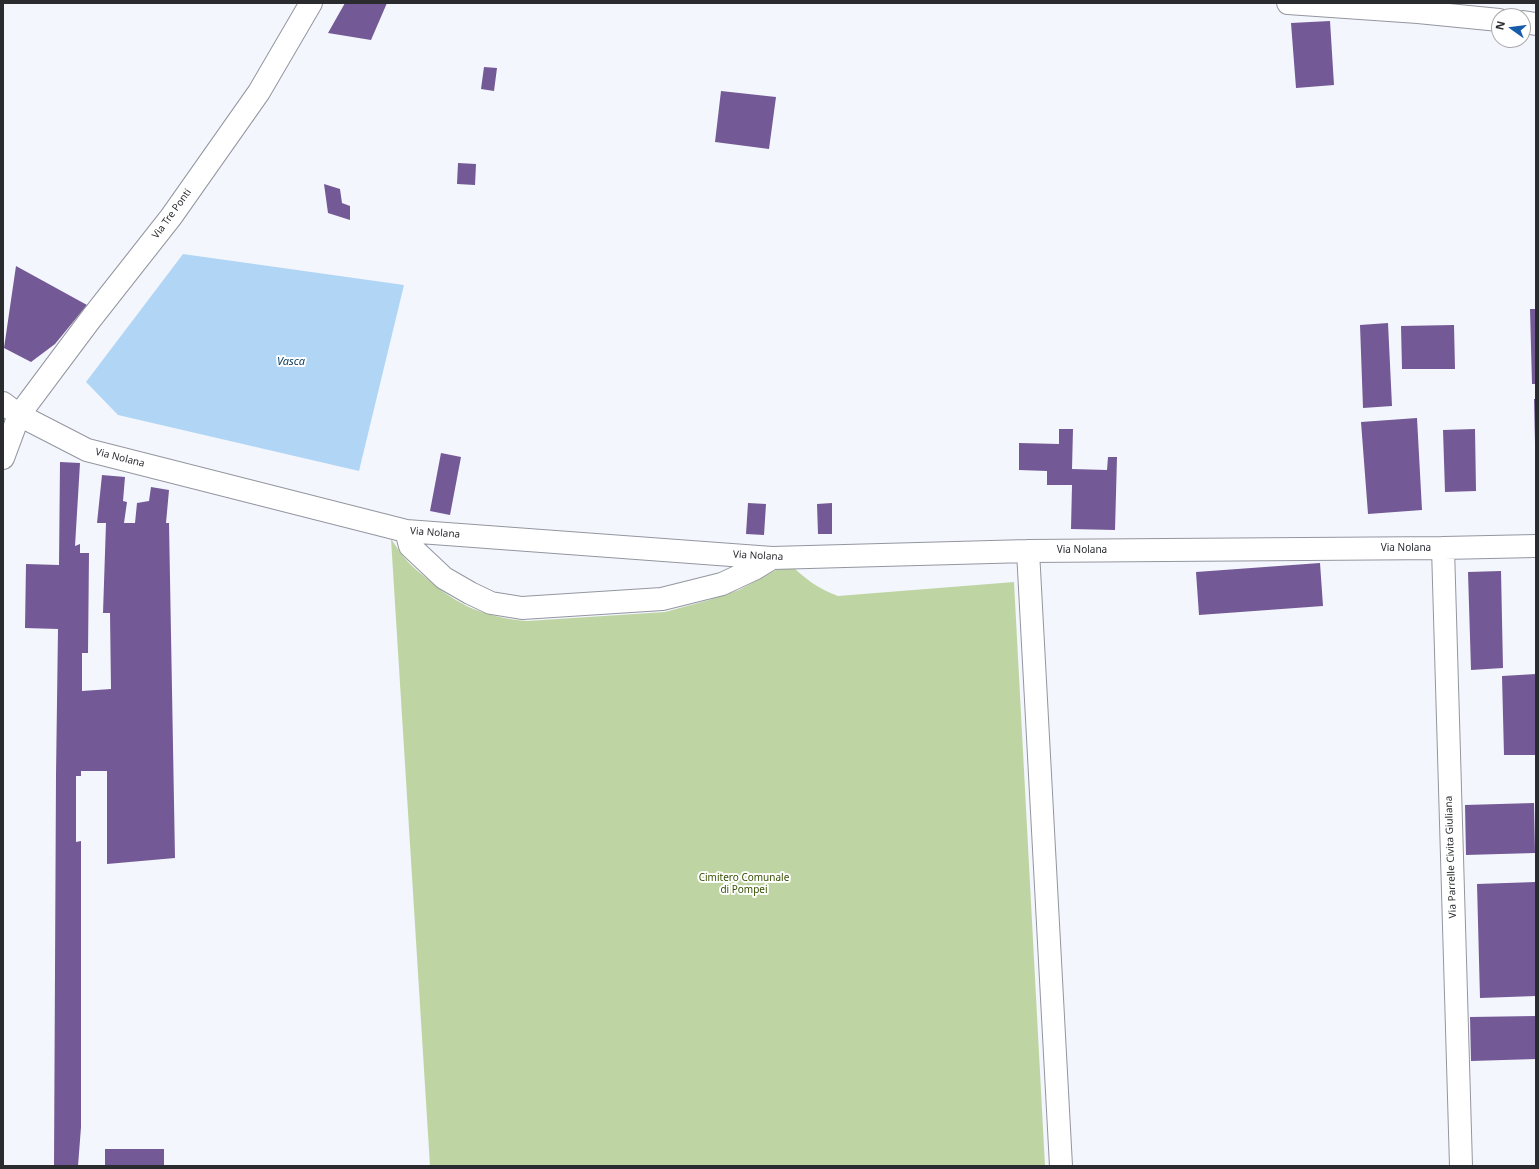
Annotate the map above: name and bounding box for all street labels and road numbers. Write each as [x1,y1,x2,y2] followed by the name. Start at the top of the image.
[150,187,194,241] street label: Via Tre Ponti
[94,446,146,470] street label: Via Nolana
[409,525,461,541] street label: Via Nolana
[1381,542,1431,554] street label: Via Nolana
[1057,544,1107,556] street label: Via Nolana
[733,549,783,563] street label: Via Nolana
[1443,796,1459,918] street label: Via Parrelle Civita Giuliana

